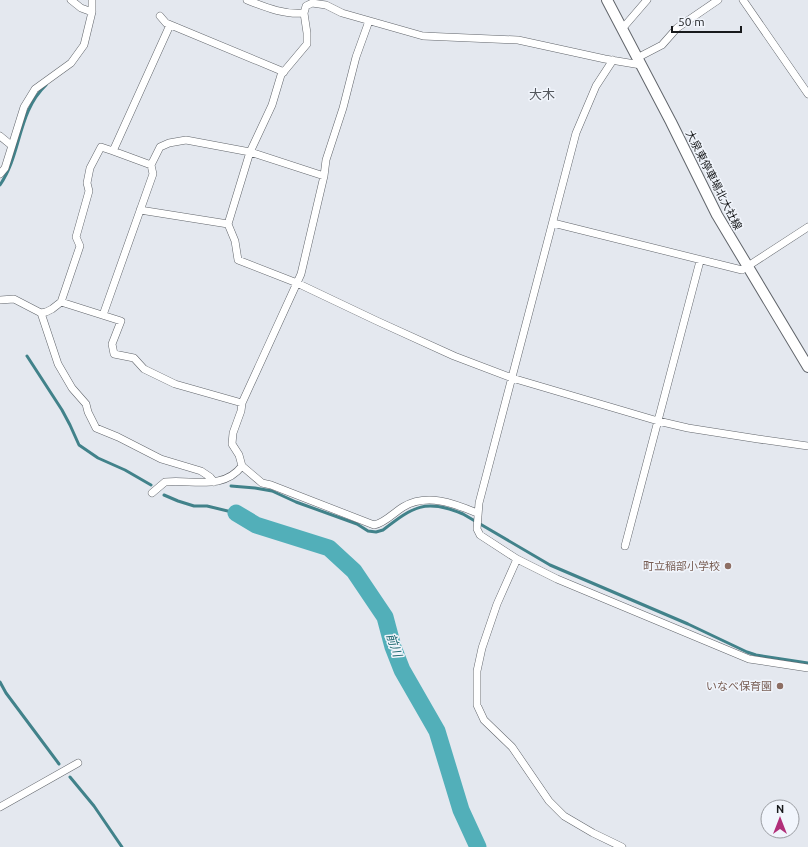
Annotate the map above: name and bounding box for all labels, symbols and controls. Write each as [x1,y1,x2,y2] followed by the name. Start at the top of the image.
[672,8,741,34] scale bar
[678,15,705,28] text: 50 m
[529,87,555,101] district label: 大木
[684,128,744,232] street label: 大泉東停車場北大社線
[643,560,720,572] place label: 町立稲部小学校
[723,561,733,571] marker: 町立稲部小学校
[384,631,405,660] water label: 前川
[706,680,772,692] place label: いなべ保育園
[775,681,785,691] marker: いなべ保育園
[760,799,800,839] north arrow
[776,803,784,815] text: N

